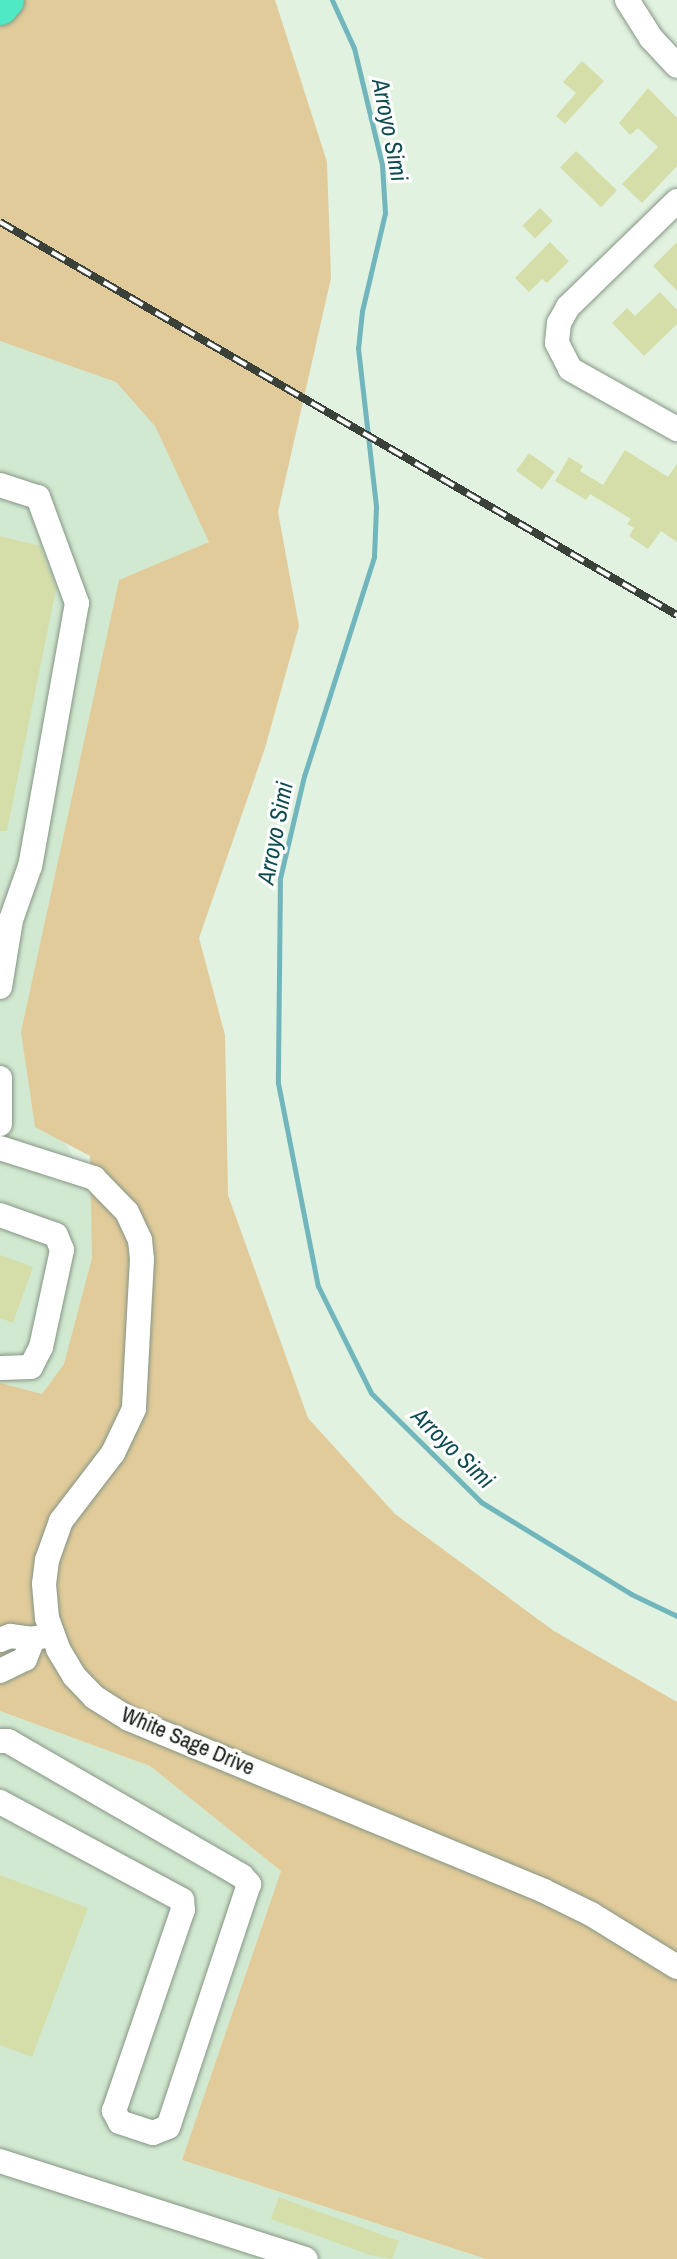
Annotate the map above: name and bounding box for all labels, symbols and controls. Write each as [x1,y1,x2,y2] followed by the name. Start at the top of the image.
[366,76,414,184] water label: Arroyo Simi
[251,779,299,887] water label: Arroyo Simi
[406,1402,500,1494] water label: Arroyo Simi
[117,1701,259,1781] street label: White Sage Drive

